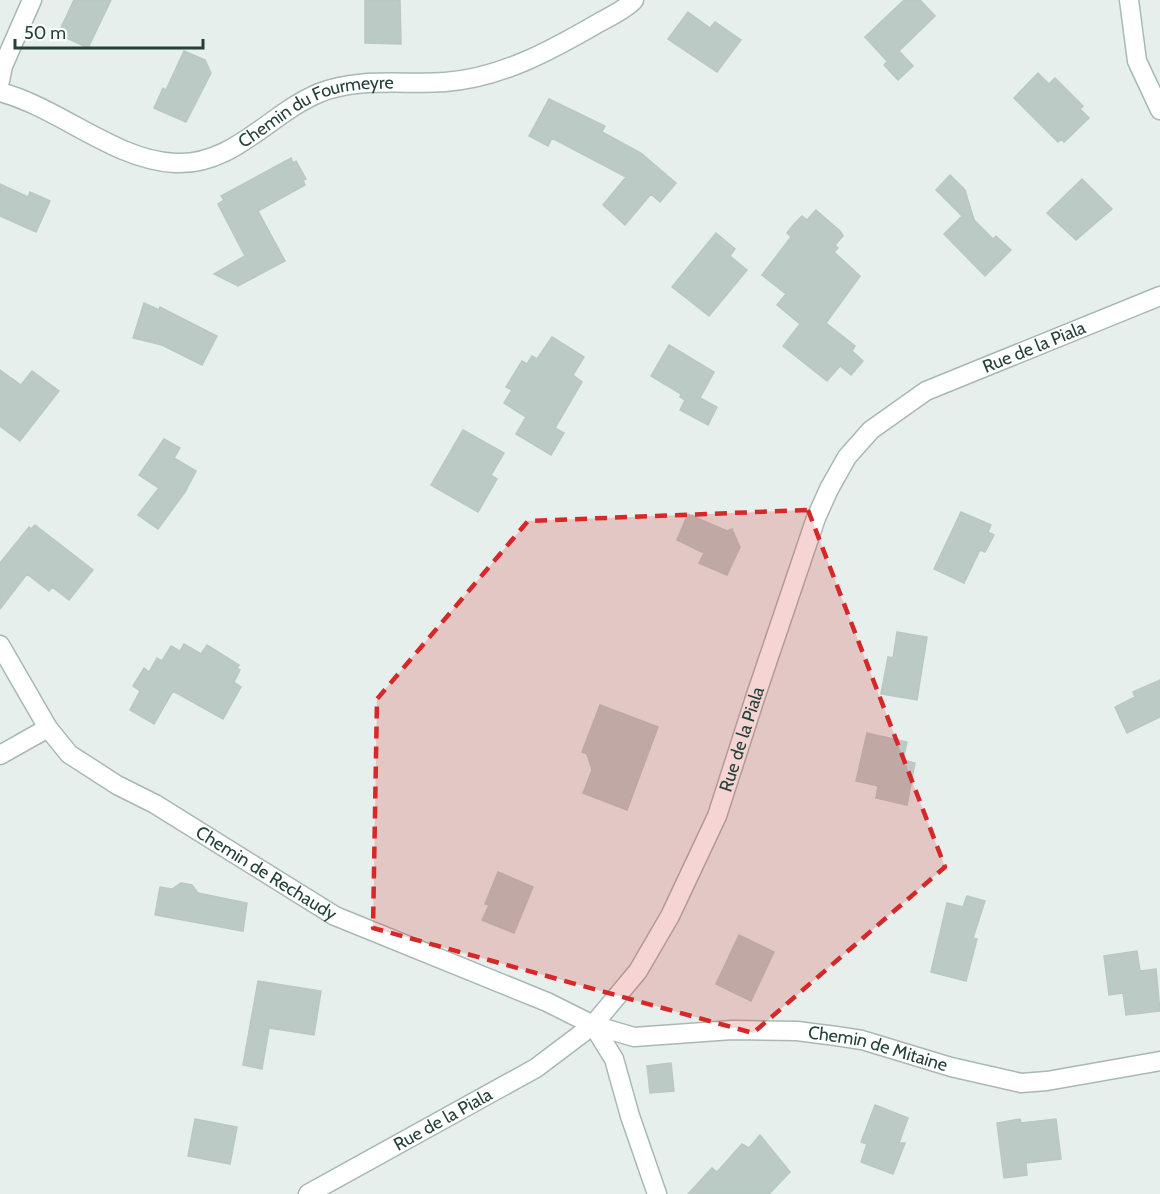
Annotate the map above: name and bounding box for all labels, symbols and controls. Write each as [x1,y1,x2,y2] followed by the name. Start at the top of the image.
[15,12,202,50] scale bar
[24,22,66,44] text: 50 m
[234,72,394,153] street label: Chemin du Fourmeyre
[979,316,1089,378] street label: Rue de la Piala
[715,683,769,795] street label: Rue de la Piala
[192,821,341,925] street label: Chemin de Rechaudy
[807,1022,950,1076] street label: Chemin de Mitaine
[390,1083,496,1156] street label: Rue de la Piala

